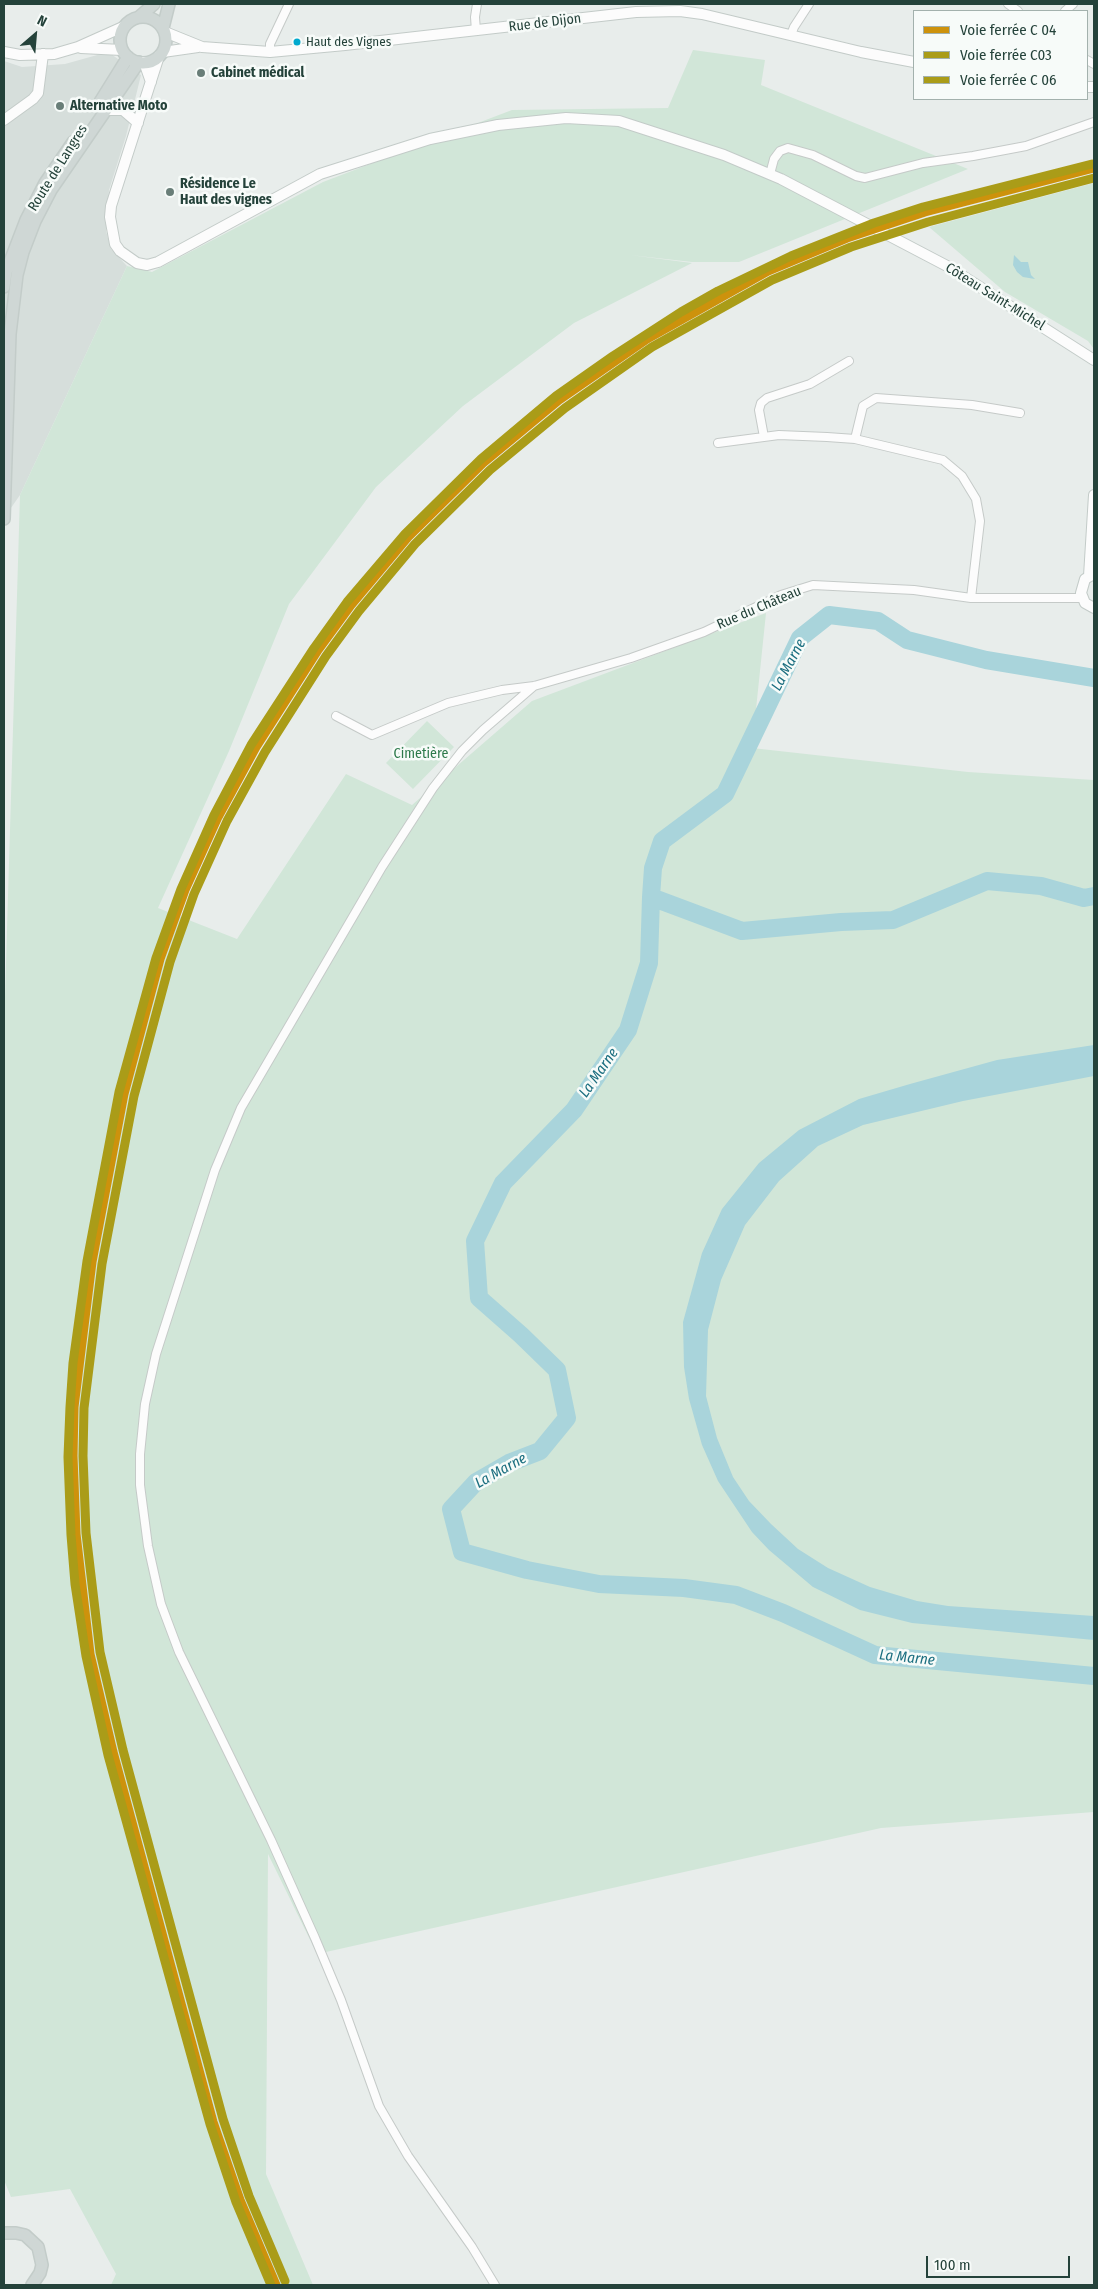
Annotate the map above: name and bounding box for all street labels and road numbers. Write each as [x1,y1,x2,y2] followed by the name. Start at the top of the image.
[508,10,582,36] street label: Rue de Dijon
[25,122,91,214] street label: Route de Langres
[942,260,1048,334] street label: Côteau Saint-Michel
[714,583,804,633] street label: Rue du Château

